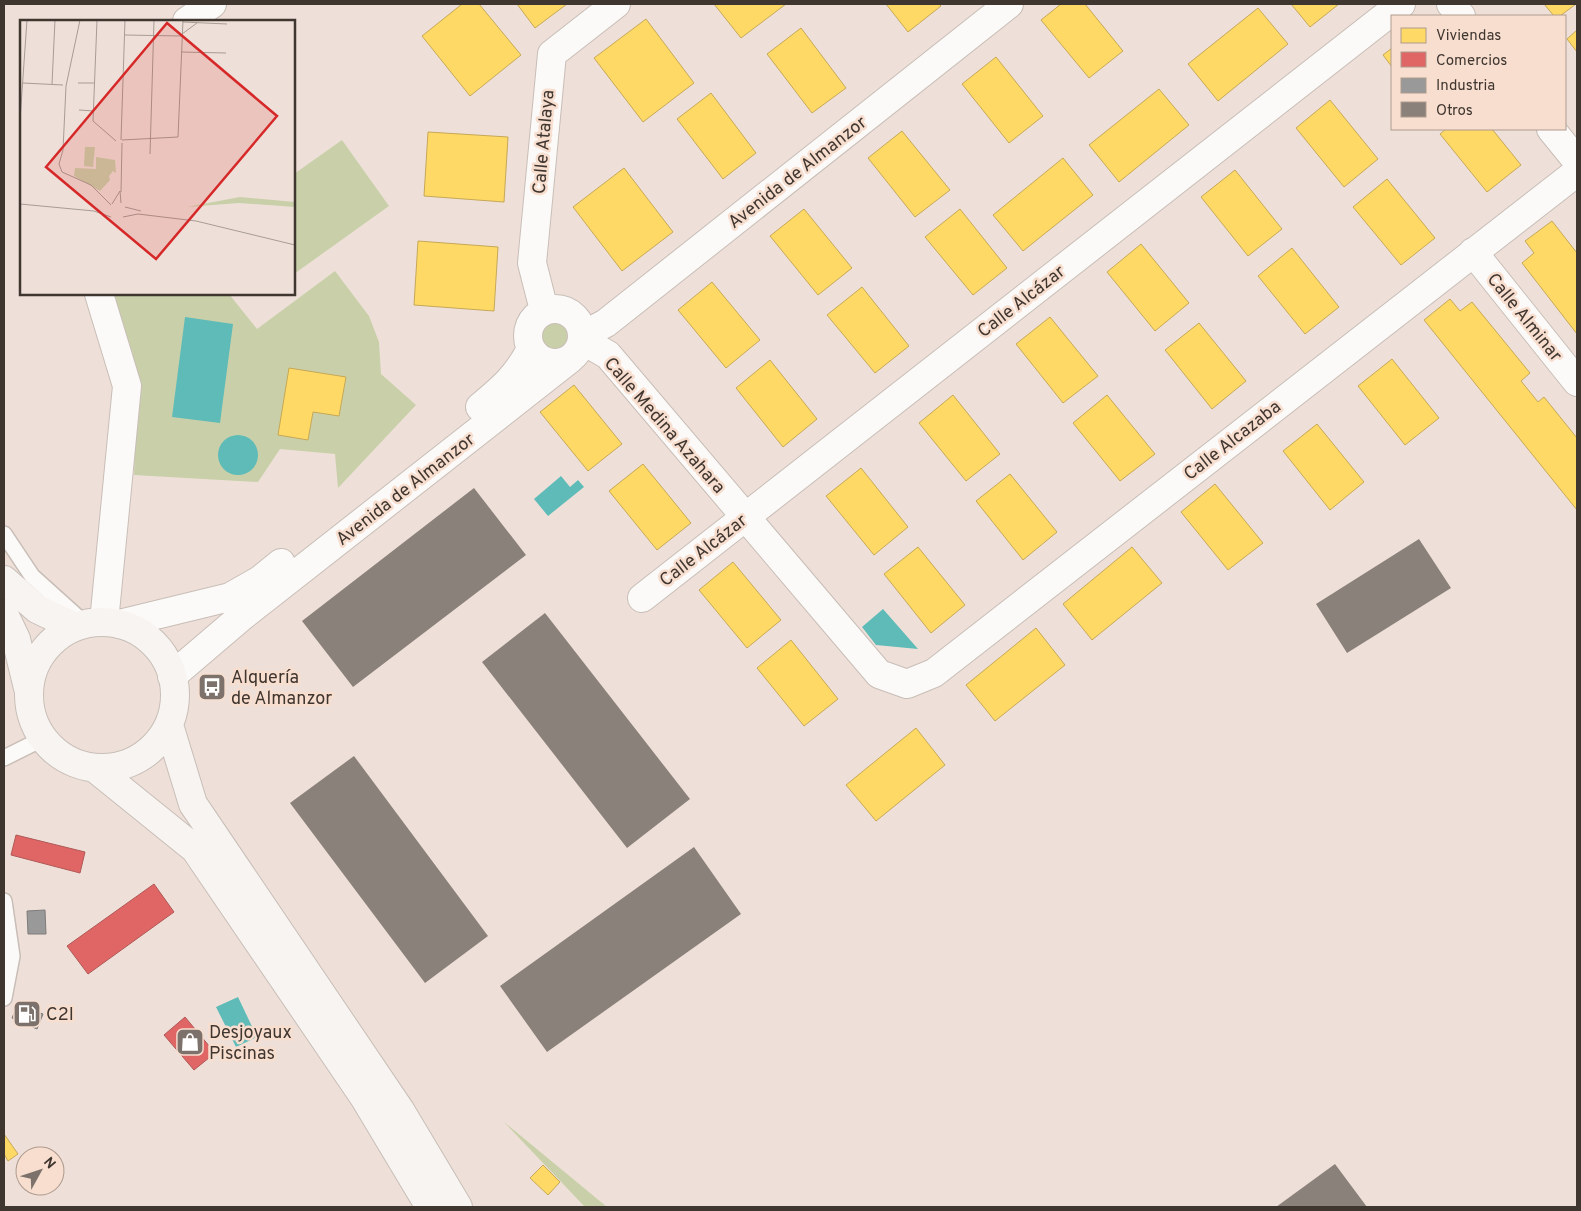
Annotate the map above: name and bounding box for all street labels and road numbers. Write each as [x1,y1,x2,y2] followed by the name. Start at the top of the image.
[528,89,561,195] street label: Calle Atalaya
[724,112,872,235] street label: Avenida de Almanzor
[973,261,1070,344] street label: Calle Alcázar
[1481,269,1567,367] street label: Calle Alminar
[598,353,730,499] street label: Calle Medina Azahara
[1180,396,1286,486] street label: Calle Alcazaba
[332,429,480,552] street label: Avenida de Almanzor
[655,510,752,593] street label: Calle Alcázar

